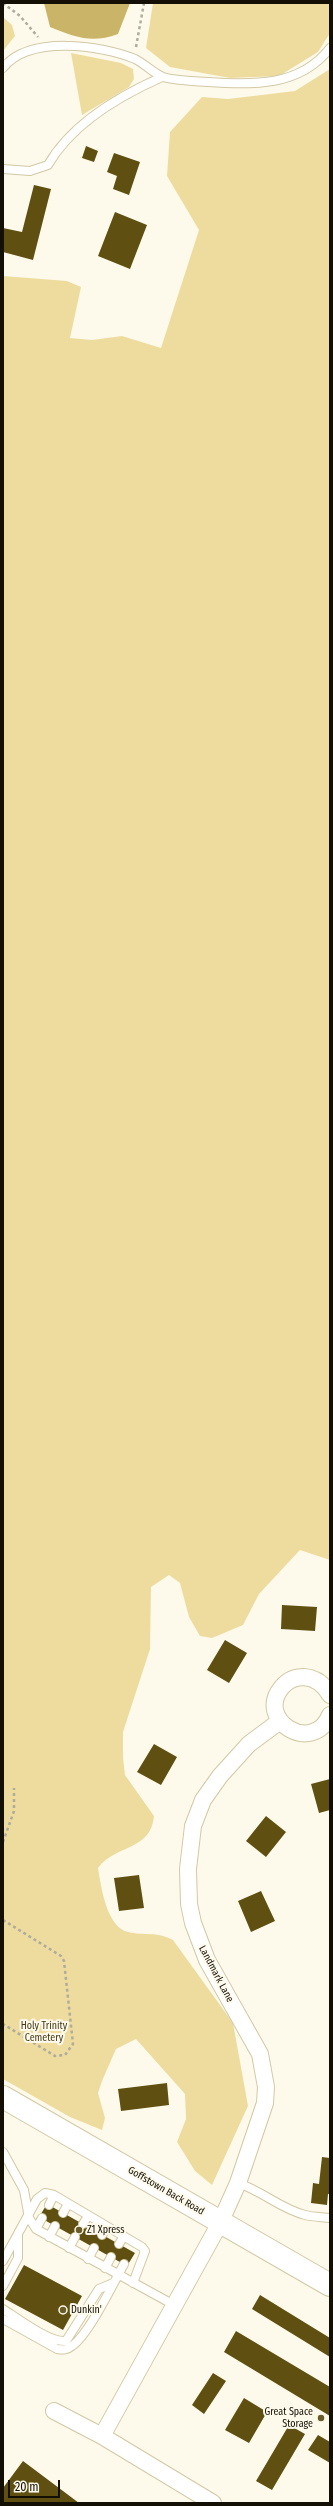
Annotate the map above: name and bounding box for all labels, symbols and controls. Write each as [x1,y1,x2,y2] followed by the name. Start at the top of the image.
[196,1944,236,2004] street label: Landmark Lane
[21,2020,67,2044] park label: Holy Trinity Cemetery
[126,2164,206,2218] street label: Goffstown Back Road
[87,2224,125,2236] place label: Z1 Xpress
[74,2225,84,2235] marker: Z1 Xpress
[71,2304,102,2316] place label: Dunkin'
[58,2305,68,2315] marker: Dunkin'
[265,2406,313,2430] place label: Great Space Storage
[316,2413,326,2423] marker: Great Space Storage
[10,2472,62,2498] scale bar
[15,2480,39,2494] text: 20 m

